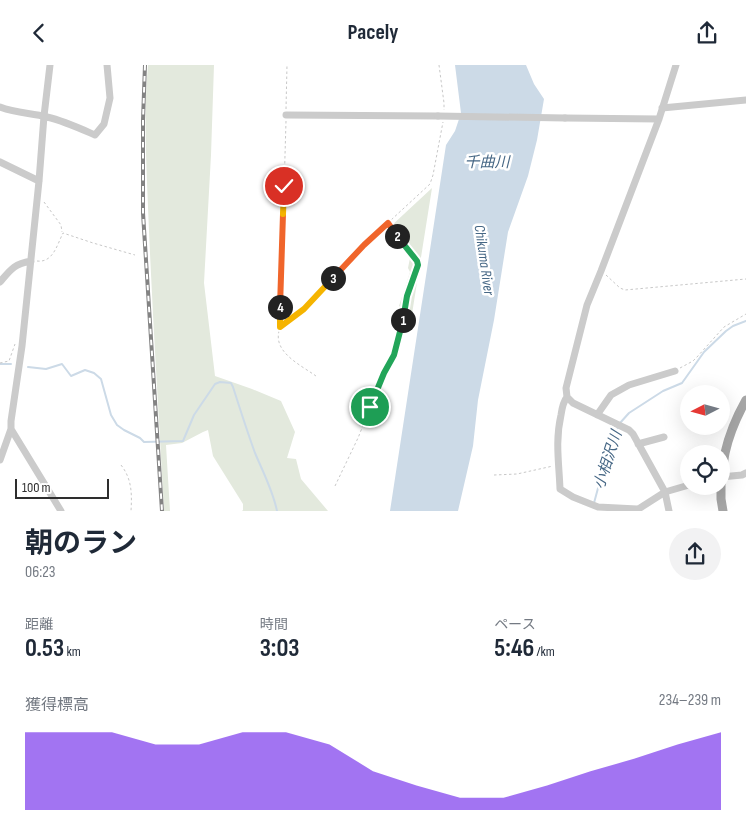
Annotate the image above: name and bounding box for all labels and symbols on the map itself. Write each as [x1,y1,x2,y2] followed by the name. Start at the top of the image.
[464,153,511,172] water label: 千曲川
[263,165,305,207] pin
[384,223,410,249] pin: 2
[470,224,498,297] water label: Chikuma River
[320,265,346,291] pin: 3
[268,295,292,319] pin: 4
[390,307,416,333] pin: 1
[680,385,730,435] north arrow
[349,386,391,428] pin
[590,427,627,491] water label: 小相沢川
[15,476,109,499] scale bar

